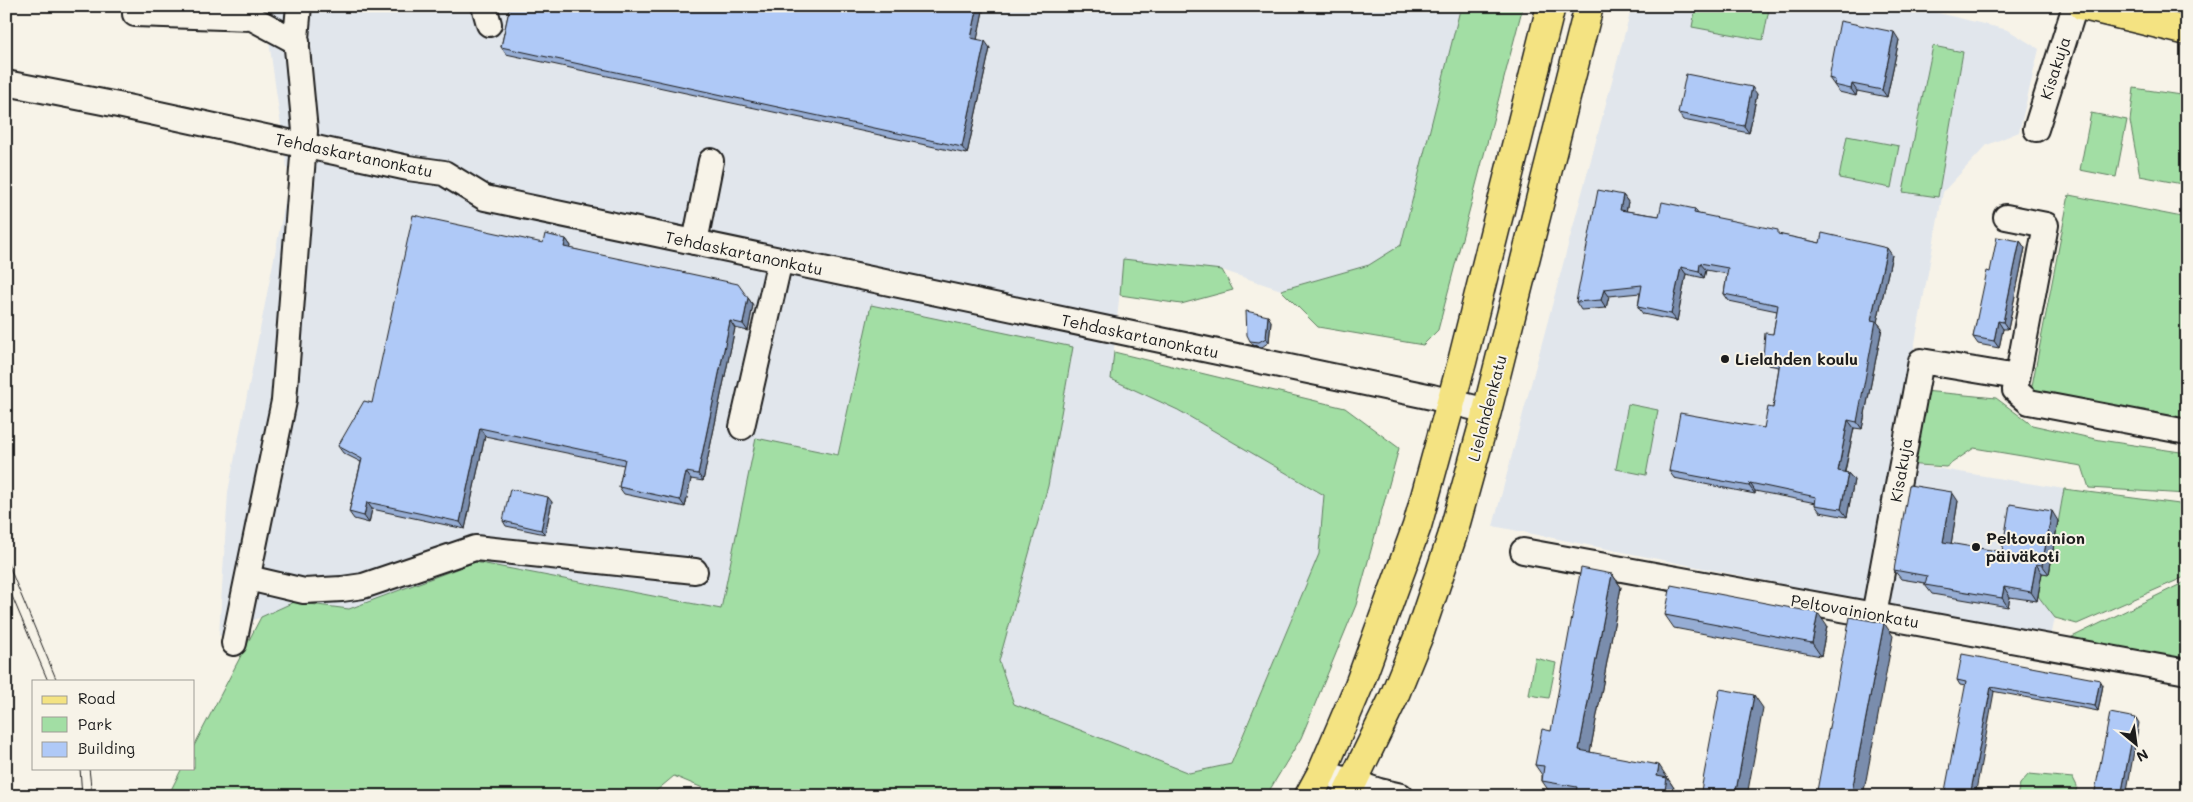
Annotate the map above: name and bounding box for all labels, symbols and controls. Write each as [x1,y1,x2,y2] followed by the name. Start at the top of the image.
[2035,34,2075,102] street label: Kisakuja
[273,128,435,181] street label: Tehdaskartanonkatu
[663,226,825,279] street label: Tehdaskartanonkatu
[1059,309,1221,362] street label: Tehdaskartanonkatu
[1735,348,1858,369] place label: Lielahden koulu
[1462,352,1511,463] street label: Lielahdenkatu
[1719,353,1731,365] marker: Lielahden koulu
[1885,436,1916,504] street label: Kisakuja
[1986,527,2085,566] place label: Peltovainion päiväkoti
[1970,541,1982,553] marker: Peltovainion päiväkoti
[1789,589,1921,632] street label: Peltovainionkatu
[32,680,195,770] legend
[78,688,115,708] text: Road
[78,714,112,734] text: Park
[2110,720,2160,770] north arrow
[78,738,135,758] text: Building
[2133,745,2152,767] text: N

